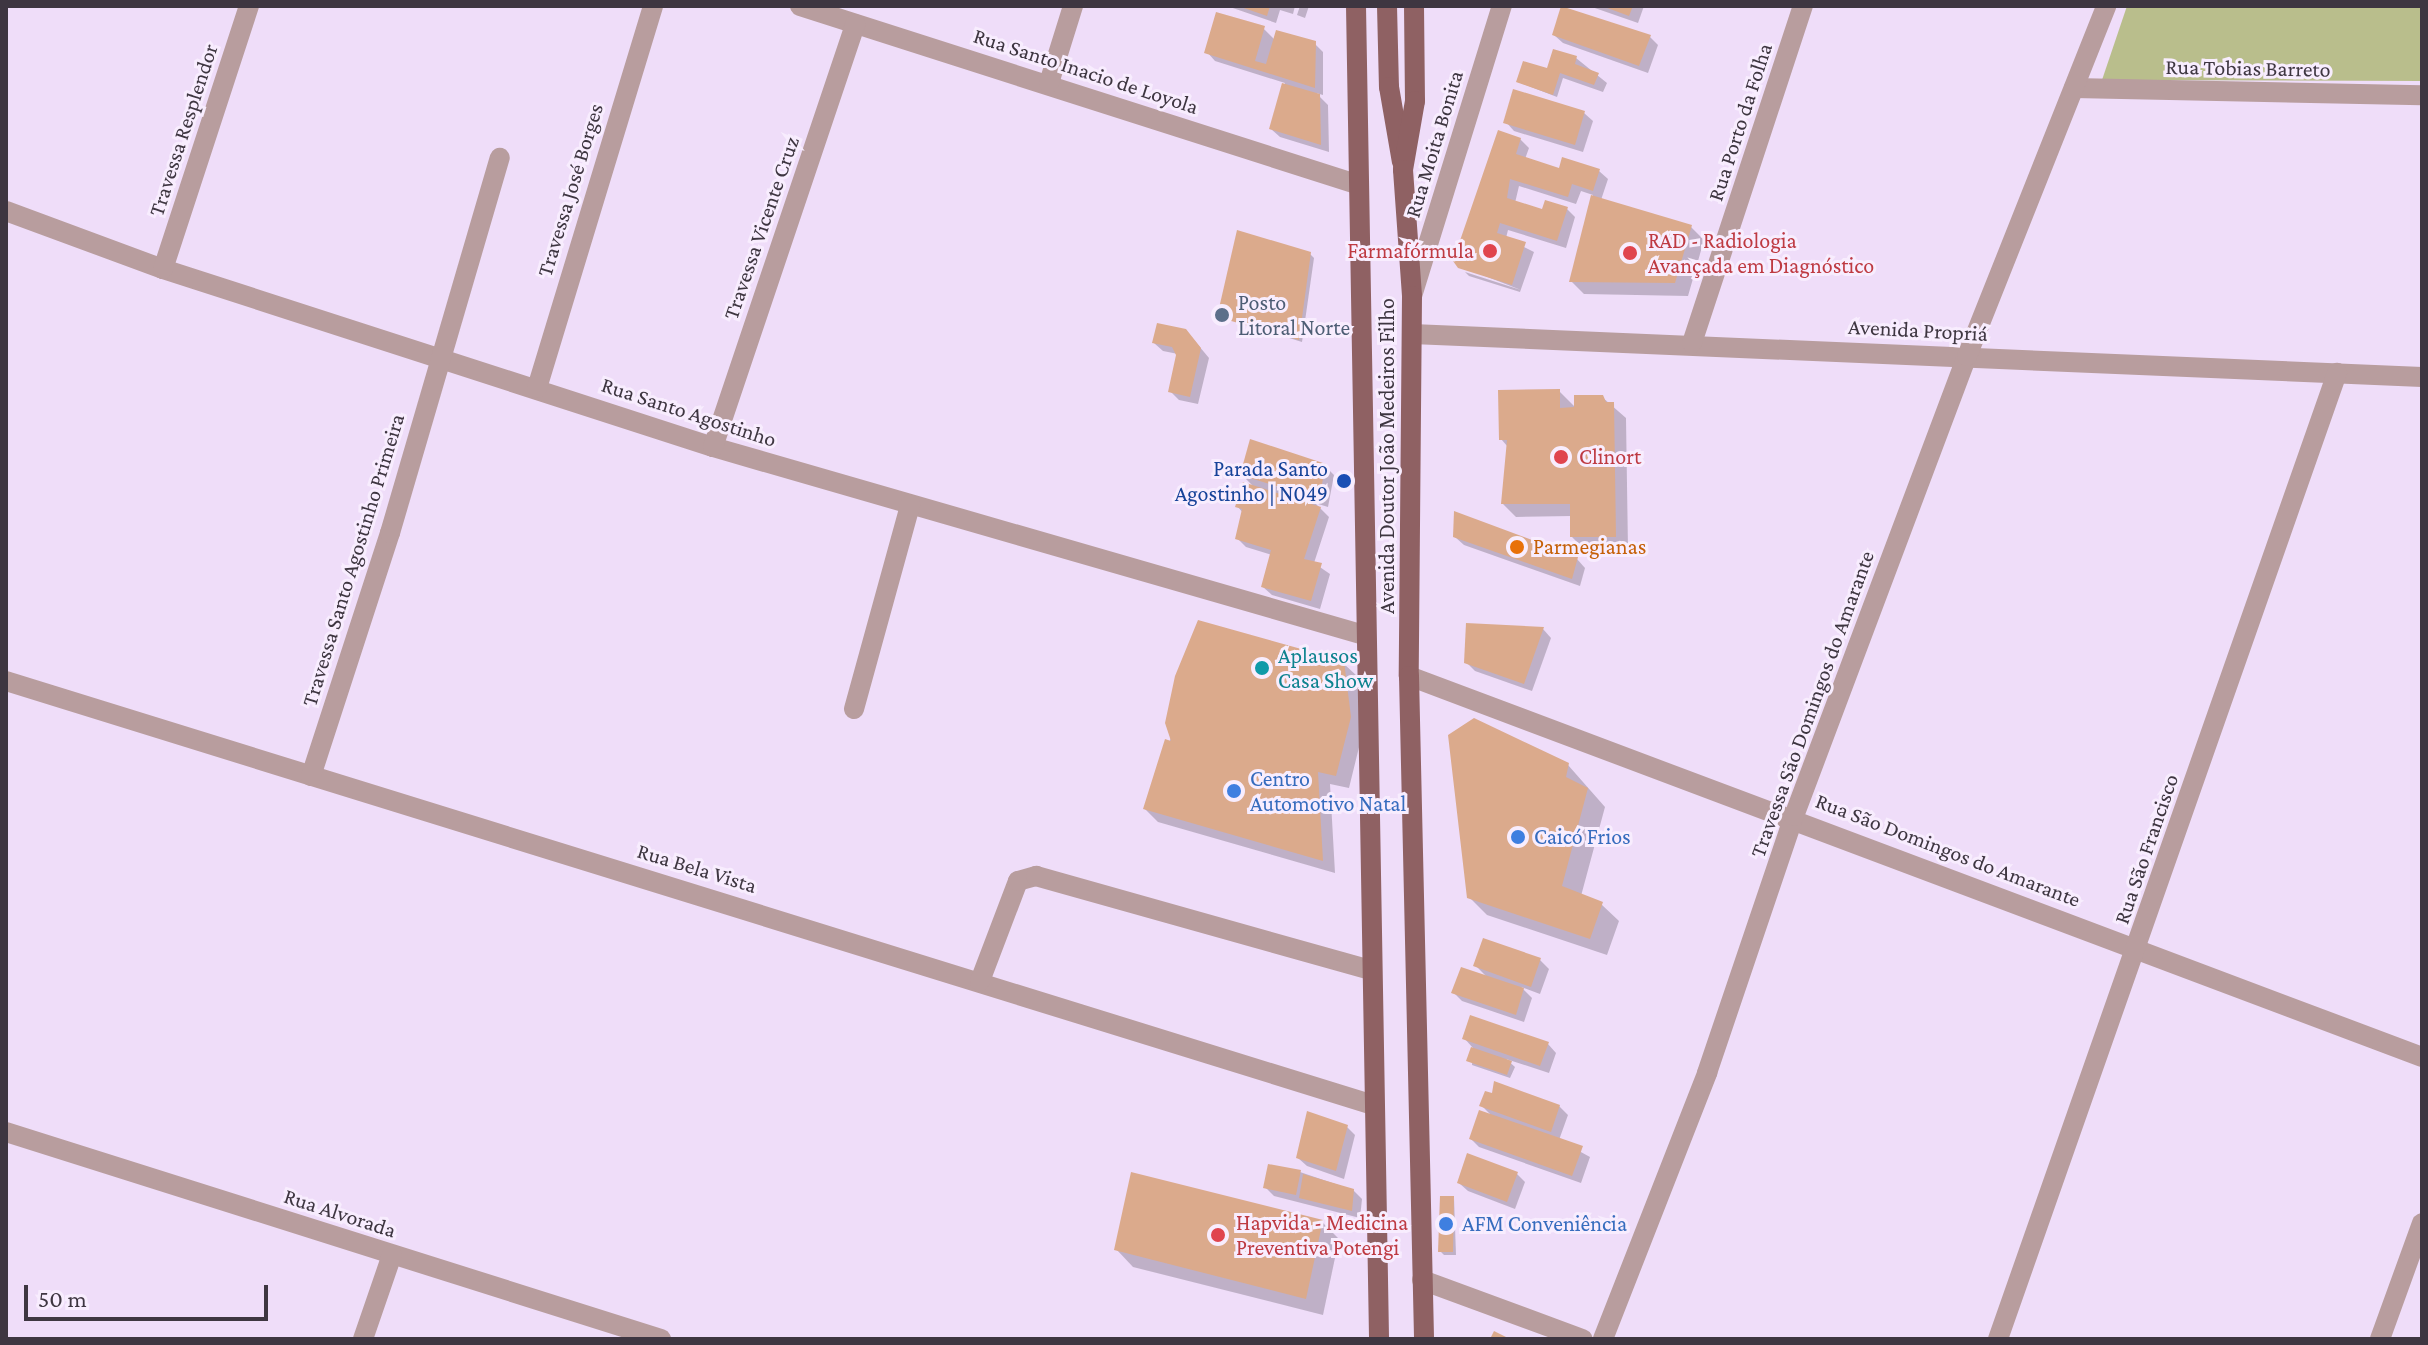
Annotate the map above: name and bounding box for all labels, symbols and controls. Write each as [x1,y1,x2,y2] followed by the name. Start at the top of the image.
[970,22,1202,120] street label: Rua Santo Inacio de Loyola
[143,40,223,220] street label: Travessa Resplendor
[1702,40,1778,204] street label: Rua Porto da Folha
[2165,53,2331,83] street label: Rua Tobias Barreto
[1399,67,1469,221] street label: Rua Moita Bonita
[531,100,609,280] street label: Travessa José Borges
[717,133,805,323] street label: Travessa Vicente Cruz
[1648,227,1874,278] place label: RAD - Radiologia Avançada em Diagnóstico
[1347,238,1474,264] place label: Farmafórmula
[1481,242,1499,260] marker: Farmafórmula
[1619,242,1641,264] marker: RAD - Radiologia Avançada em Diagnóstico
[1238,289,1350,340] place label: Posto Litoral Norte
[1374,298,1400,614] street label: Avenida Doutor João Medeiros Filho
[1213,306,1231,324] marker: Posto Litoral Norte
[1848,313,1988,347] street label: Avenida Propriá
[598,371,780,453] street label: Rua Santo Agostinho
[296,411,410,709] street label: Travessa Santo Agostinho Primeira
[1579,444,1641,470] place label: Clinort
[1550,446,1572,468] marker: Clinort
[1175,455,1328,506] place label: Parada Santo Agostinho | N049
[1335,472,1353,490] marker: Parada Santo Agostinho | N049
[1533,534,1646,560] place label: Parmegianas
[1508,538,1526,556] marker: Parmegianas
[1744,547,1880,861] street label: Travessa São Domingos do Amarante
[1278,642,1373,694] place label: Aplausos Casa Show
[1253,659,1271,677] marker: Aplausos Casa Show
[1250,765,1406,816] place label: Centro Automotivo Natal
[2108,770,2184,928] street label: Rua São Francisco
[1225,782,1243,800] marker: Centro Automotivo Natal
[1812,787,2084,913] street label: Rua São Domingos do Amarante
[1534,824,1631,850] place label: Caicó Frios
[1509,828,1527,846] marker: Caicó Frios
[634,837,760,899] street label: Rua Bela Vista
[281,1182,399,1244] street label: Rua Alvorada
[1236,1209,1408,1260] place label: Hapvida - Medicina Preventiva Potengi
[1462,1211,1627,1237] place label: AFM Conveniência
[1437,1215,1455,1233] marker: AFM Conveniência
[1207,1224,1229,1246] marker: Hapvida - Medicina Preventiva Potengi
[28,1269,272,1319] scale bar
[38,1285,87,1312] text: 50 m

